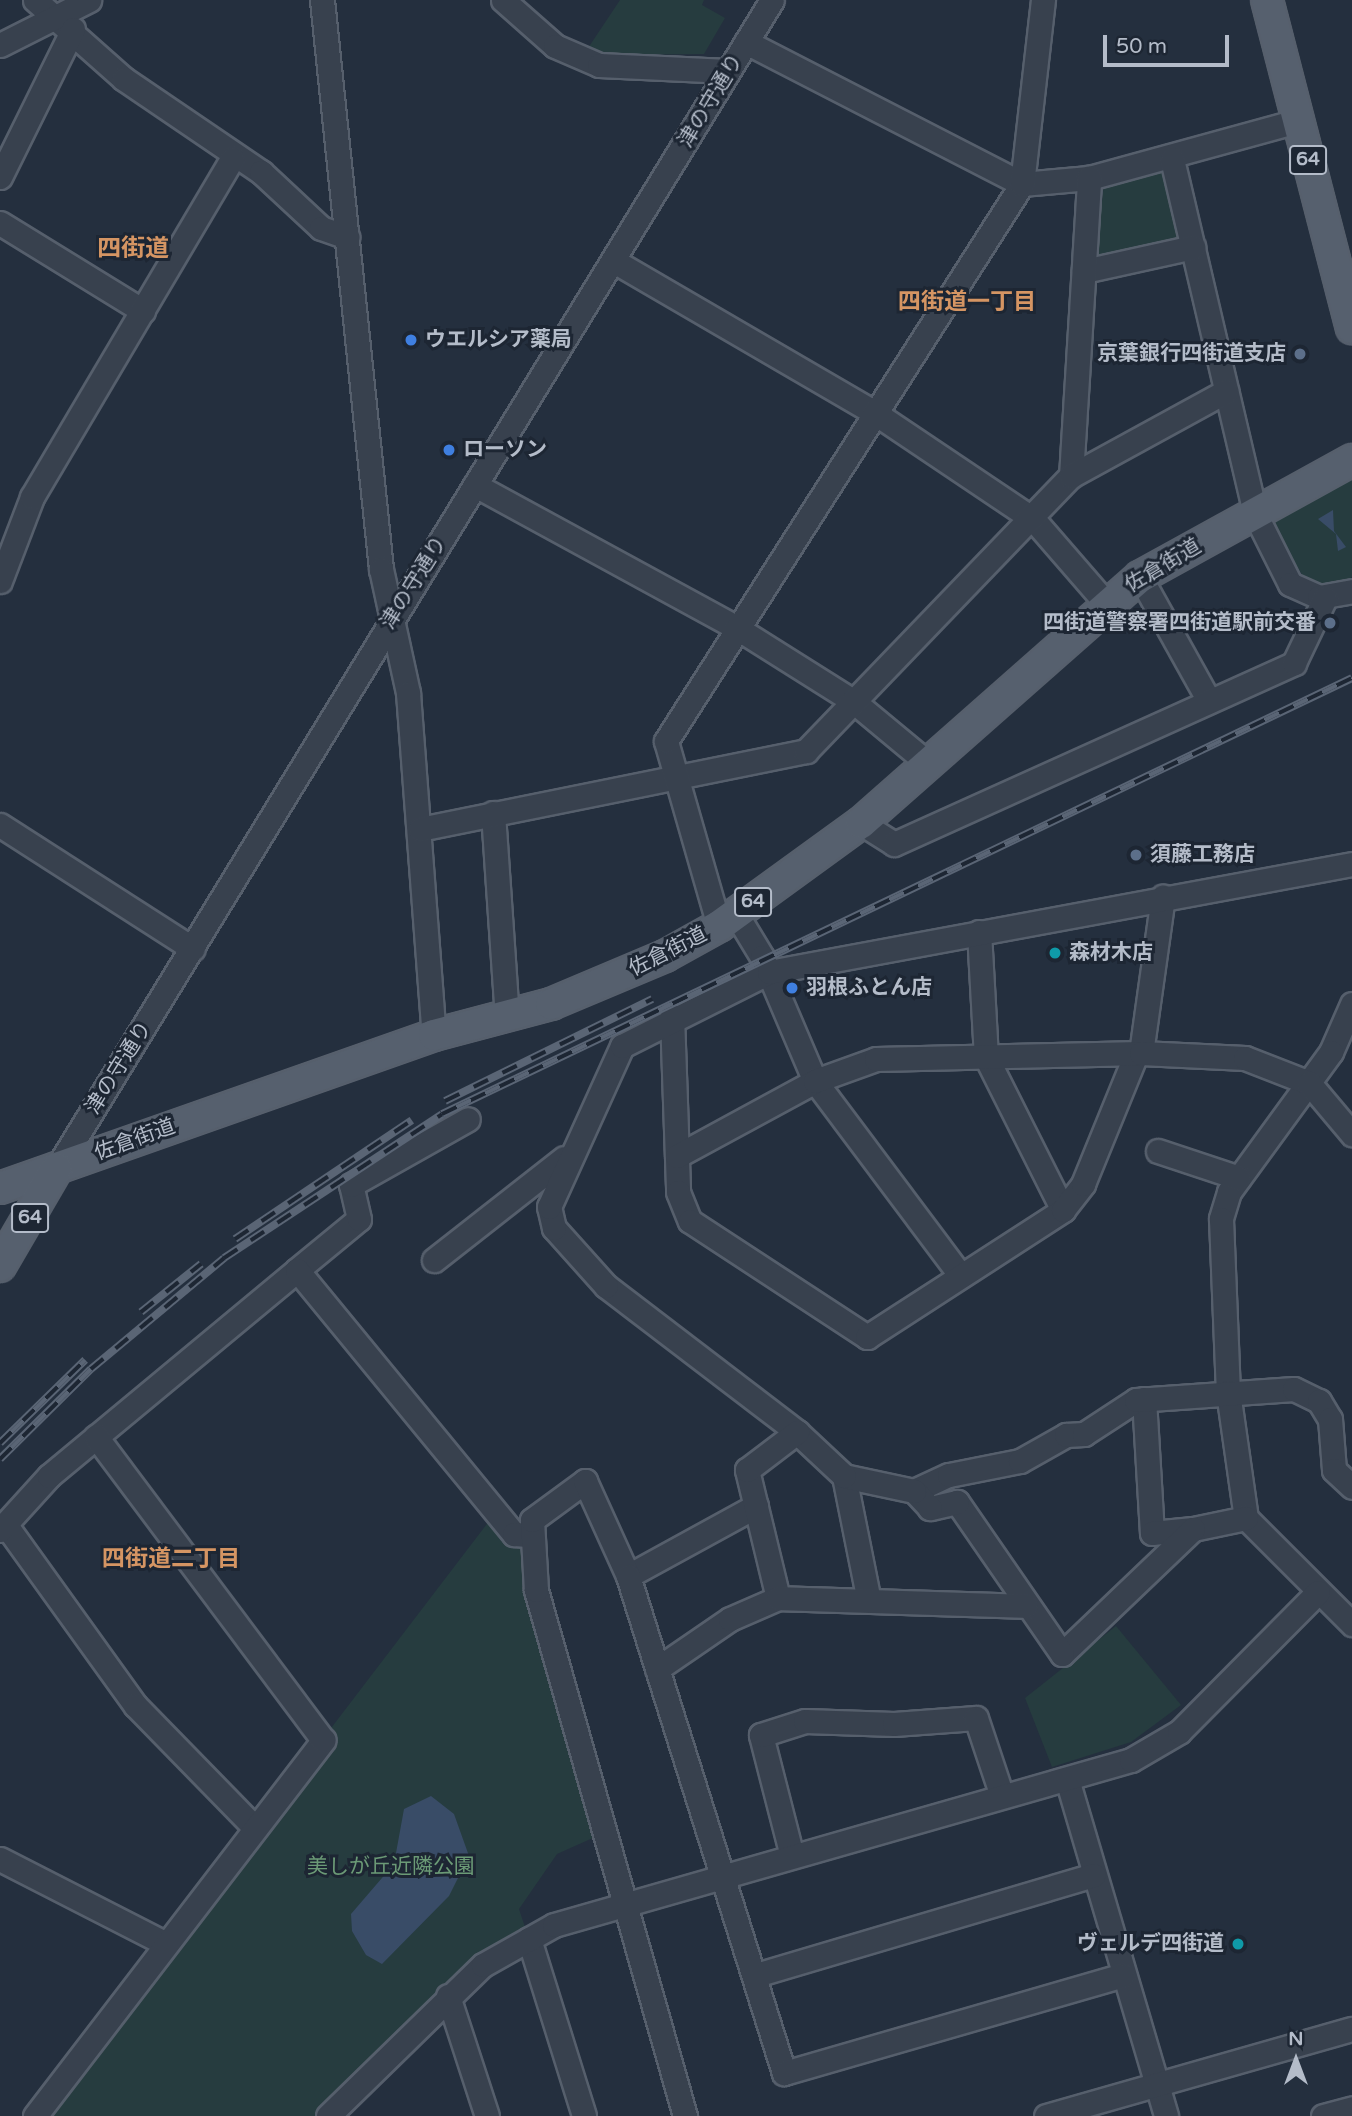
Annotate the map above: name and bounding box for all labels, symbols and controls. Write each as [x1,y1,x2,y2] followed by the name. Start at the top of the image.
[1107,21,1233,65] scale bar
[1116,34,1167,59] text: 50 m
[673,50,749,152] street label: 津の守通り
[1289,144,1327,176] road number: 64
[97,235,169,263] district label: 四街道
[898,288,1036,316] district label: 四街道一丁目
[425,327,572,353] place label: ウエルシア薬局
[403,332,419,348] marker: ウエルシア薬局
[1097,341,1286,367] place label: 京葉銀行四街道支店
[1292,346,1308,362] marker: 京葉銀行四街道支店
[463,437,547,463] place label: ローソン
[441,442,457,458] marker: ローソン
[375,532,453,634] street label: 津の守通り
[1121,534,1205,598] street label: 佐倉街道
[1043,610,1316,636] place label: 四街道警察署四街道駅前交番
[1322,615,1338,631] marker: 四街道警察署四街道駅前交番
[1150,842,1255,868] place label: 須藤工務店
[1128,847,1144,863] marker: 須藤工務店
[734,887,772,918] road number: 64
[625,922,711,982] street label: 佐倉街道
[1069,940,1153,966] place label: 森材木店
[1047,945,1063,961] marker: 森材木店
[806,975,932,1001] place label: 羽根ふとん店
[784,980,800,996] marker: 羽根ふとん店
[80,1017,158,1119] street label: 津の守通り
[91,1114,179,1166] street label: 佐倉街道
[11,1202,49,1234] road number: 64
[102,1545,240,1573] district label: 四街道二丁目
[307,1854,475,1880] park label: 美しが丘近隣公園
[1077,1931,1224,1957] place label: ヴェルデ四街道
[1230,1936,1246,1952] marker: ヴェルデ四街道
[1261,2025,1331,2095] north arrow
[1288,2028,1304,2050] text: N

